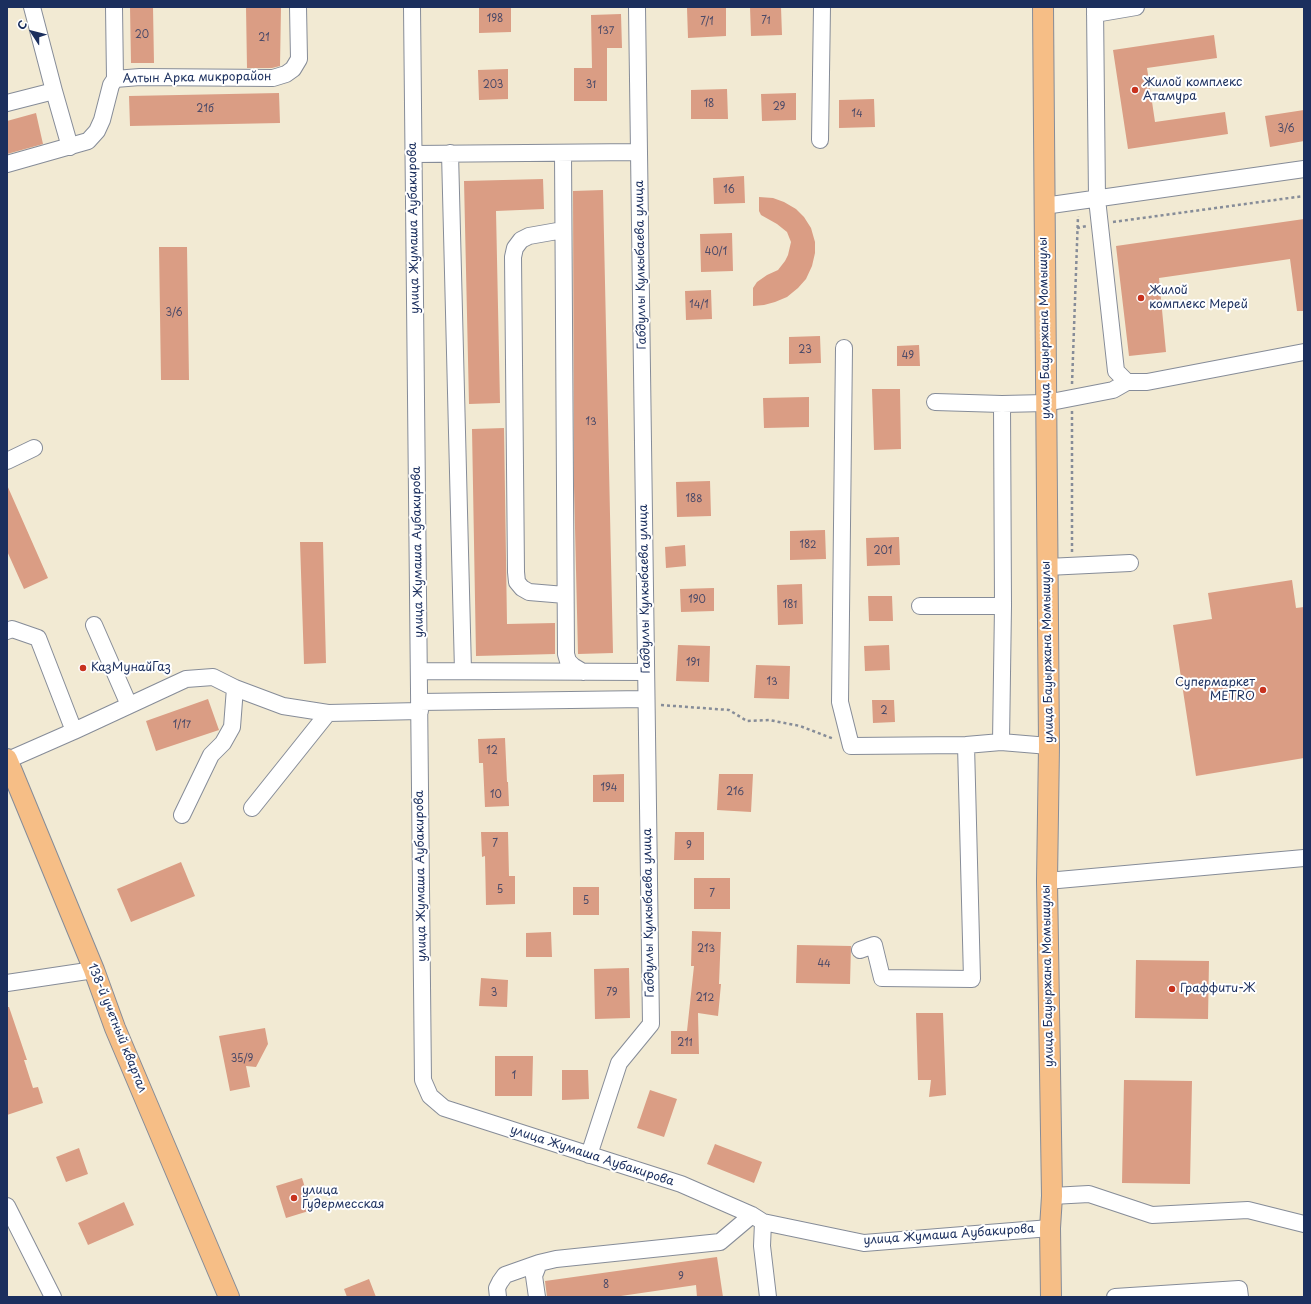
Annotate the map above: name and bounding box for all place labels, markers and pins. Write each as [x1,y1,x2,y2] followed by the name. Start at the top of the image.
[1143,76,1242,104] place label: Жилой комплекс Атамура
[1130,85,1140,95] marker: Жилой комплекс Атамура
[1149,284,1248,312] place label: Жилой комплекс Мерей
[1136,293,1146,303] marker: Жилой комплекс Мерей
[91,661,171,675] place label: КазМунайГаз
[78,663,88,673] marker: КазМунайГаз
[1175,676,1255,704] place label: Супермаркет METRO
[1258,685,1268,695] marker: Супермаркет METRO
[1180,982,1255,996] place label: Граффити-Ж
[1167,984,1177,994] marker: Граффити-Ж
[302,1184,384,1212] place label: улица Гудермесская
[289,1193,299,1203] marker: улица Гудермесская

